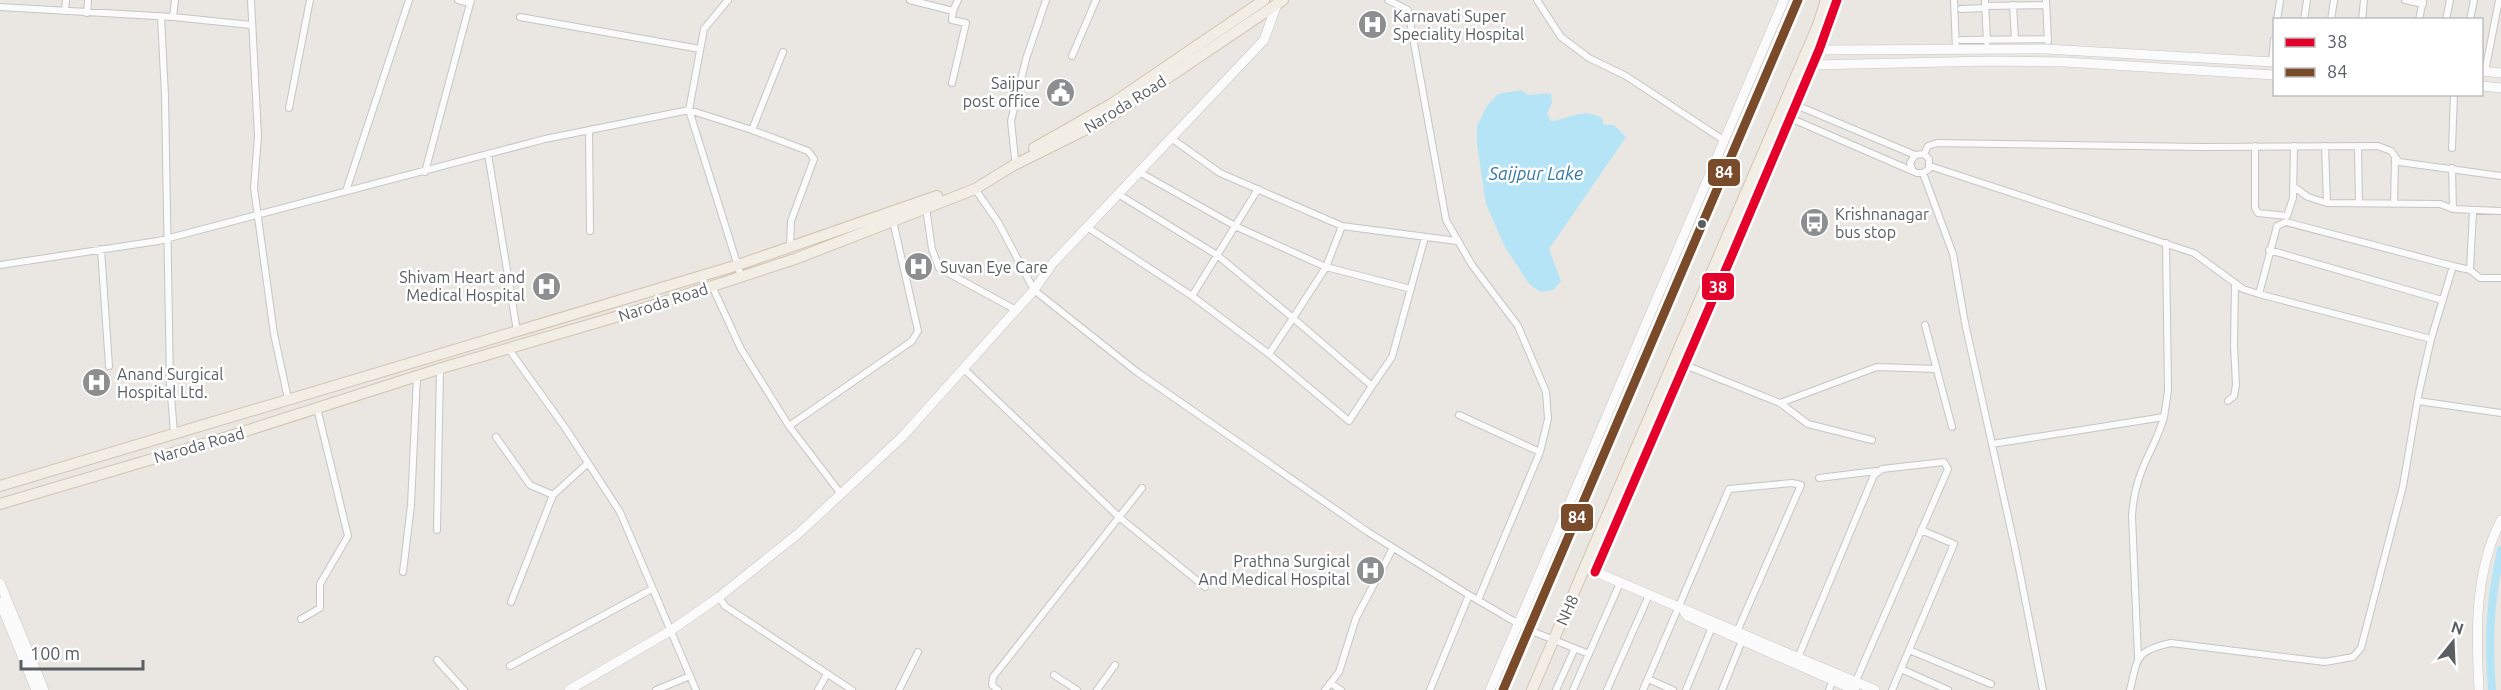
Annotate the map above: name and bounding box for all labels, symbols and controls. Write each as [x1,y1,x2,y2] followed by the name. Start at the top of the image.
[1393,7,1524,43] place label: Karnavati Super Speciality Hospital
[1356,9,1388,41] hospital icon: Karnavati Super Speciality Hospital
[2273,18,2483,96] legend
[2327,31,2347,51] text: 38
[2327,61,2347,81] text: 84
[1081,72,1169,136] street label: Naroda Road
[963,74,1040,110] place label: Saijpur post office
[1045,76,1077,108] public building icon: Saijpur post office
[1707,158,1741,187] line badge: 84
[1488,163,1583,183] water label: Saijpur Lake
[1715,163,1733,181] text: 84
[1835,205,1929,241] place label: Krishnanagar bus stop
[1798,207,1830,239] bus stop icon: Krishnanagar bus stop
[1696,218,1708,230] unlabelled marker
[903,251,935,283] hospital icon: Suvan Eye Care
[940,258,1048,276] place label: Suvan Eye Care
[399,268,525,304] place label: Shivam Heart and Medical Hospital
[530,270,562,302] hospital icon: Shivam Heart and Medical Hospital
[1701,272,1735,301] line badge: 38
[1709,278,1727,296] text: 38
[616,279,710,325] street label: Naroda Road
[117,365,223,401] place label: Anand Surgical Hospital Ltd.
[80,367,112,399] hospital icon: Anand Surgical Hospital Ltd.
[152,424,246,466] street label: Naroda Road
[1560,503,1594,532] line badge: 84
[1568,508,1586,526] text: 84
[1199,552,1350,588] place label: Prathna Surgical And Medical Hospital
[1355,554,1387,586] hospital icon: Prathna Surgical And Medical Hospital
[1552,592,1582,628] street label: NH8
[2423,612,2483,672] north arrow
[2449,617,2466,638] text: N
[21,633,142,671] scale bar
[30,643,80,663] text: 100 m

